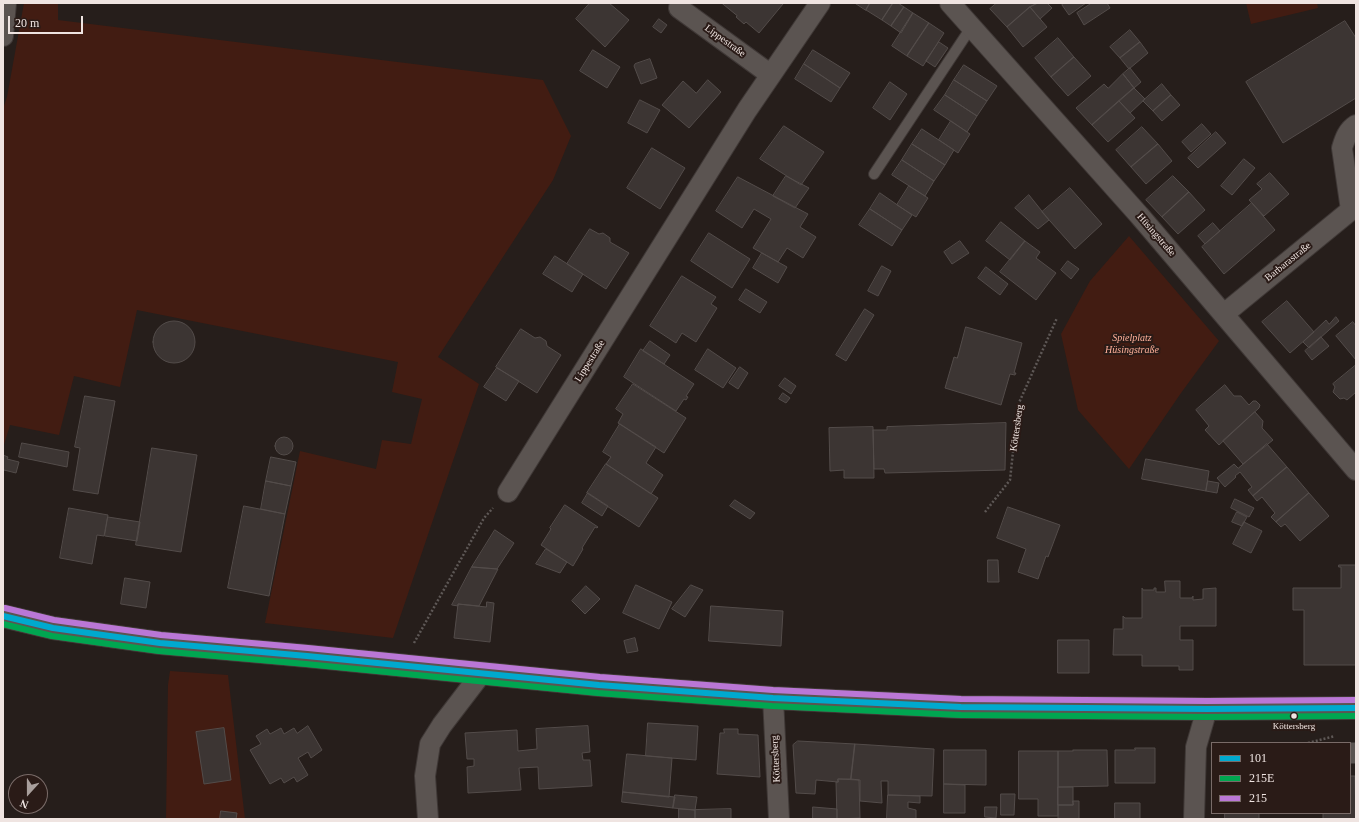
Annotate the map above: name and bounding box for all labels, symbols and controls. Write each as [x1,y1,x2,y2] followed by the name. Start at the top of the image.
[10,8,85,34] scale bar
[15,16,39,30] text: 20 m
[702,22,748,60] street label: Lippestraße
[1134,211,1178,259] street label: Hüsingstraße
[1263,240,1313,284] street label: Barbarastraße
[1105,332,1159,356] park label: Spielplatz Hüsingstraße
[572,338,608,384] street label: Lippestraße
[1008,404,1026,452] street label: Köttersberg
[1289,711,1299,721] marker: Köttersberg
[1273,722,1315,732] place label: Köttersberg
[769,735,783,783] street label: Köttersberg
[1211,742,1351,814] legend
[1249,751,1267,765] text: 101
[1249,771,1274,785] text: 215E
[8,774,48,814] north arrow
[1249,791,1267,805] text: 215
[18,797,30,811] text: N

